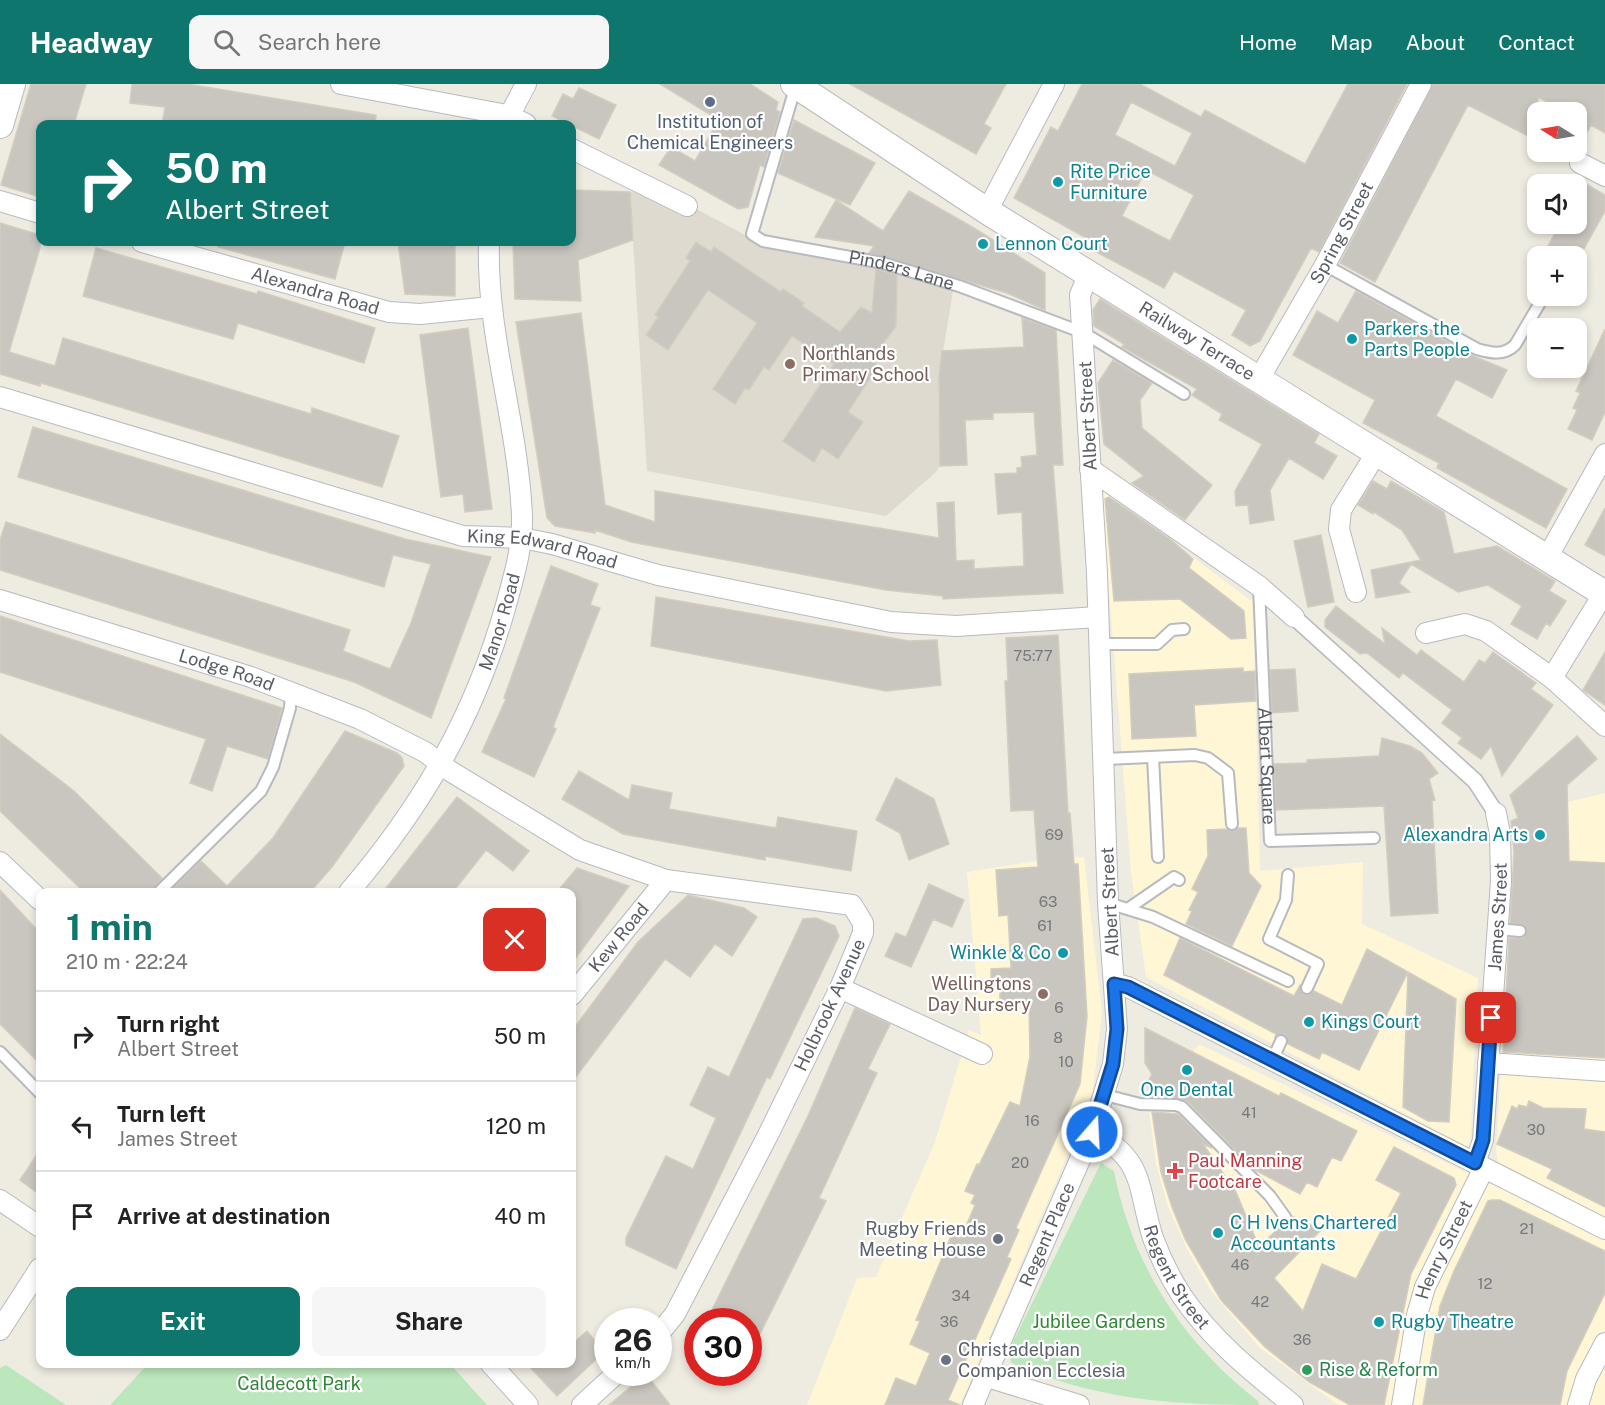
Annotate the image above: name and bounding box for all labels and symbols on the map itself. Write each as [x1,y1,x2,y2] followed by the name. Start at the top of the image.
[703,95,717,109] marker: Institution of Chemical Engineers
[1527,102,1587,162] north arrow
[627,111,793,153] place label: Institution of Chemical Engineers
[1070,161,1151,203] place label: Rite Price Furniture
[1051,175,1065,189] marker: Rite Price Furniture
[1305,178,1377,288] street label: Spring Street
[995,233,1108,254] place label: Lennon Court
[976,237,990,251] marker: Lennon Court
[847,246,957,294] street label: Pinders Lane
[249,262,382,319] street label: Alexandra Road
[1135,297,1259,384] street label: Railway Terrace
[1364,318,1470,360] place label: Parkers the Parts People
[1345,332,1359,346] marker: Parkers the Parts People
[802,343,930,385] place label: Northlands Primary School
[783,357,797,371] marker: Northlands Primary School
[1074,361,1101,471] street label: Albert Street
[467,525,620,573] street label: King Edward Road
[474,571,524,673] street label: Manor Road
[176,644,277,695] street label: Lodge Road
[1013,647,1053,664] house number: 75:77
[1254,707,1280,825] street label: Albert Square
[1403,824,1528,845] place label: Alexandra Arts
[1045,826,1063,843] house number: 69
[1533,828,1547,842] marker: Alexandra Arts
[1096,847,1123,957] street label: Albert Street
[1484,862,1511,972] street label: James Street
[1039,893,1057,910] house number: 63
[584,899,653,976] street label: Kew Road
[1037,917,1053,934] house number: 61
[790,935,869,1074] street label: Holbrook Avenue
[950,942,1051,963] place label: Winkle & Co
[1056,946,1070,960] marker: Winkle & Co
[928,973,1031,1015] place label: Wellingtons Day Nursery
[1036,987,1050,1001] marker: Wellingtons Day Nursery
[1465,992,1516,1043] pin
[1054,999,1064,1016] house number: 6
[1321,1011,1419,1032] place label: Kings Court
[1302,1015,1316,1029] marker: Kings Court
[1053,1029,1063,1046] house number: 8
[1058,1053,1074,1070] house number: 10
[1180,1063,1194,1077] marker: One Dental
[1141,1079,1233,1100] place label: One Dental
[1060,1100,1124,1164] position arrow
[1241,1104,1257,1121] house number: 41
[1024,1112,1040,1129] house number: 16
[1527,1121,1545,1138] house number: 30
[1188,1150,1302,1192] place label: Paul Manning Footcare
[1011,1154,1029,1171] house number: 20
[1166,1162,1184,1180] marker: Paul Manning Footcare
[1015,1179,1079,1290] street label: Regent Place
[1411,1196,1476,1302] street label: Henry Street
[1230,1212,1397,1254] place label: C H Ivens Chartered Accountants
[859,1218,986,1260] place label: Rugby Friends Meeting House
[1519,1220,1535,1237] house number: 21
[1140,1222,1214,1333] street label: Regent Street
[1211,1226,1225,1240] marker: C H Ivens Chartered Accountants
[991,1232,1005,1246] marker: Rugby Friends Meeting House
[1231,1256,1249,1273] house number: 46
[1477,1275,1493,1292] house number: 12
[952,1287,970,1304] house number: 34
[1251,1293,1269,1310] house number: 42
[684,1308,762,1386] speed limit sign: 30
[1033,1311,1165,1332] park label: Jubilee Gardens
[1391,1311,1514,1332] place label: Rugby Theatre
[940,1313,958,1330] house number: 36
[1372,1315,1386,1329] marker: Rugby Theatre
[1293,1331,1311,1348] house number: 36
[958,1339,1126,1381] place label: Christadelpian Companion Ecclesia
[939,1353,953,1367] marker: Christadelpian Companion Ecclesia
[1319,1359,1438,1380] place label: Rise & Reform
[1300,1363,1314,1377] marker: Rise & Reform
[237,1373,361,1394] park label: Caldecott Park

